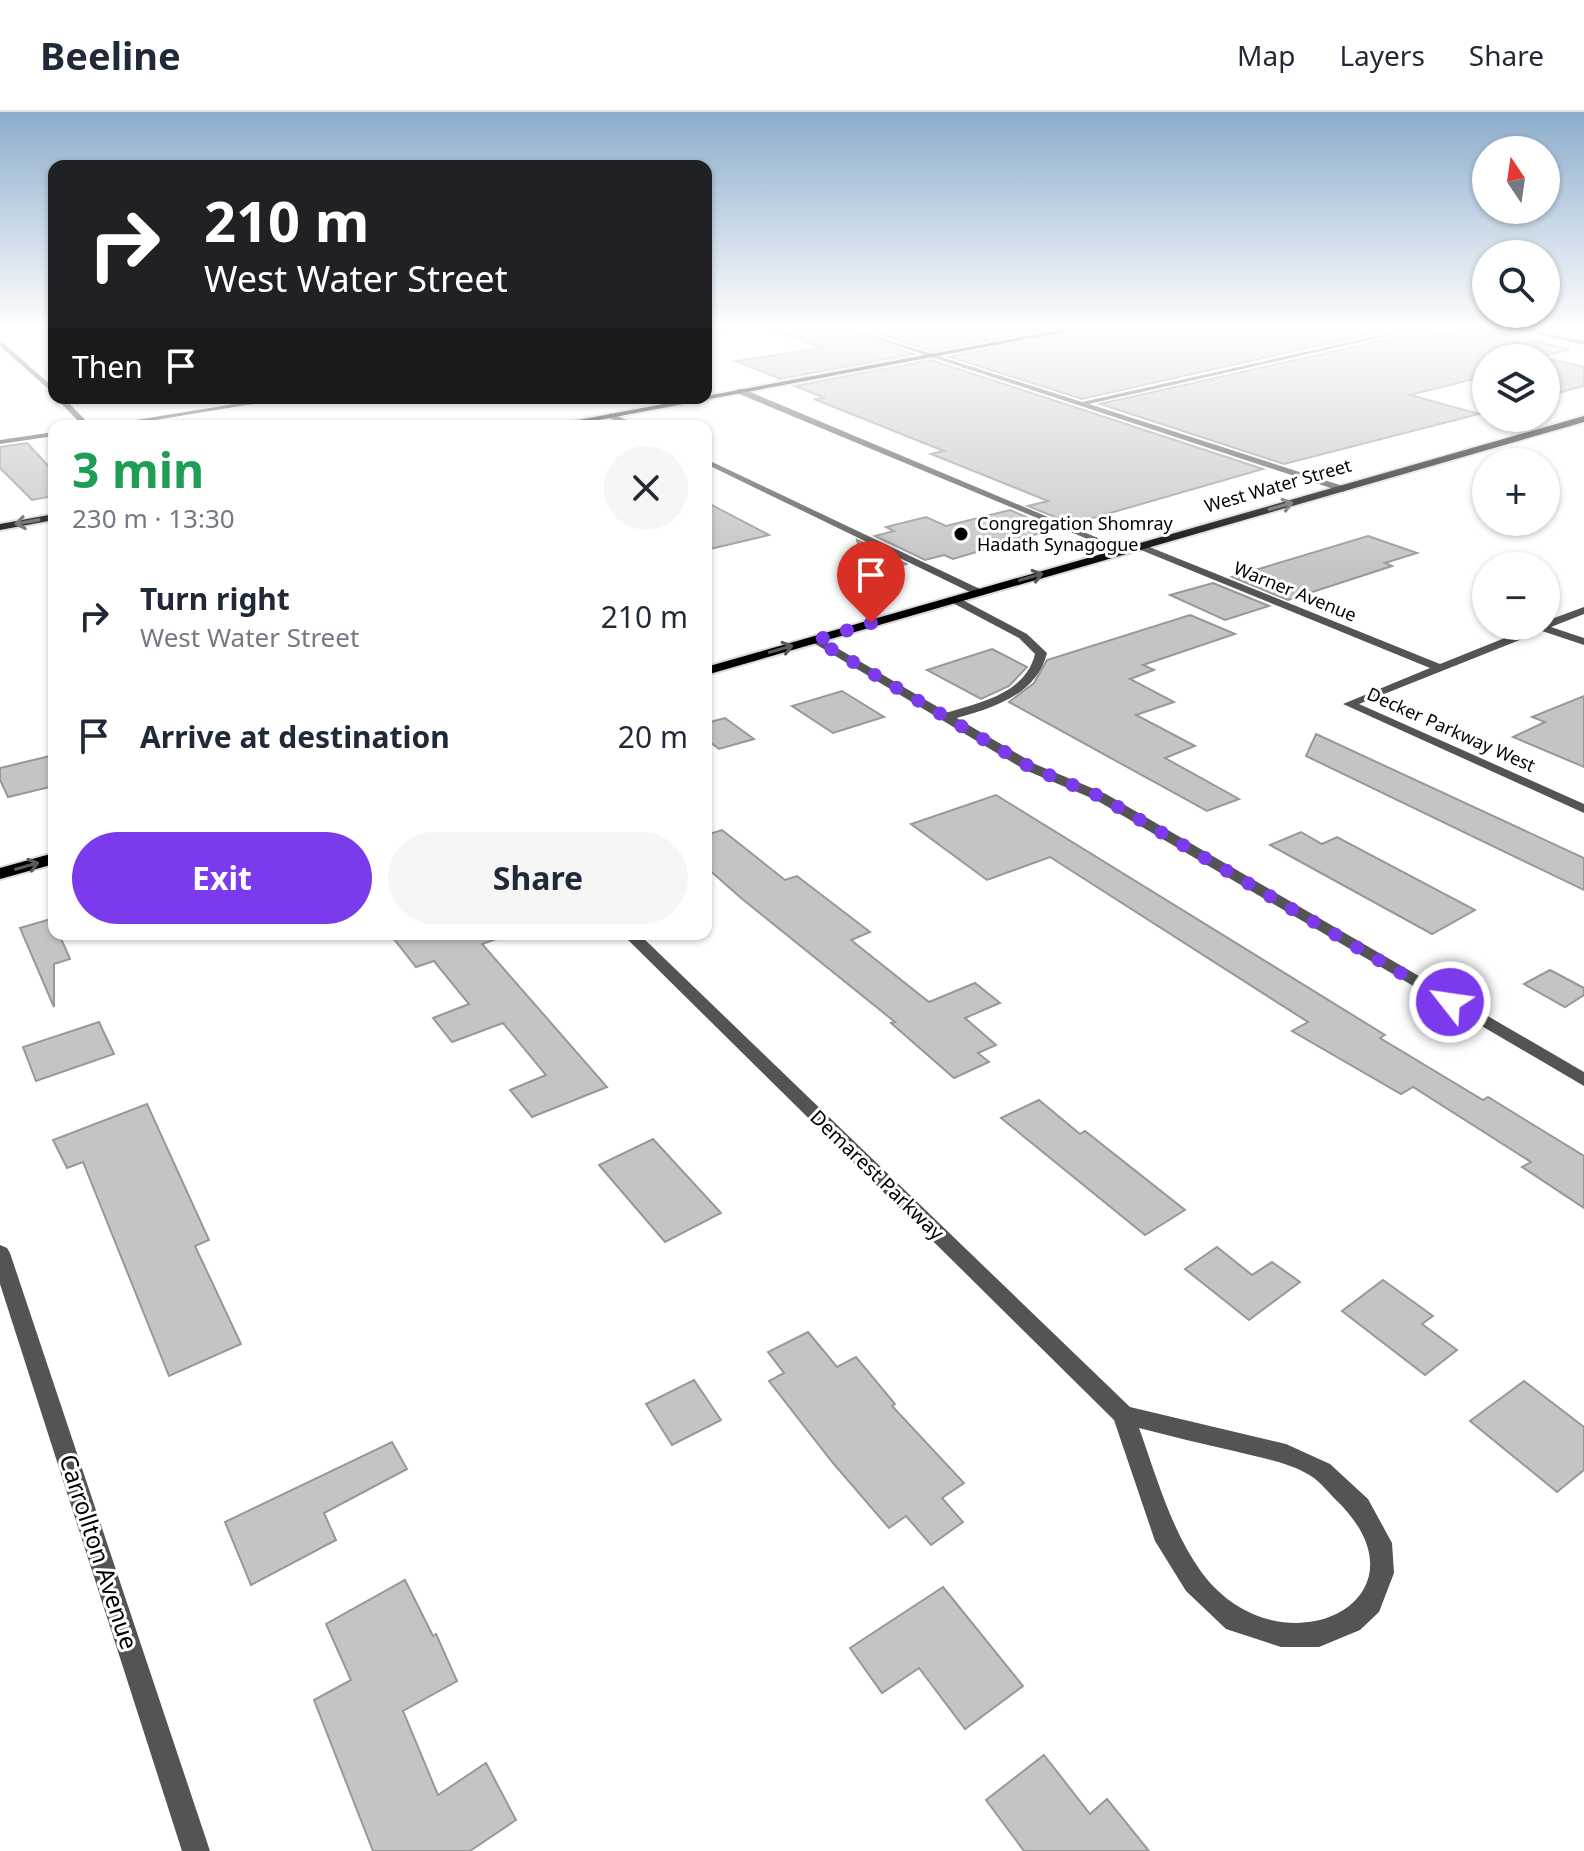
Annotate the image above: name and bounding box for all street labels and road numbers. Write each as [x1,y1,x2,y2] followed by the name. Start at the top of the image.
[1201,452,1354,518] street label: West Water Street
[1230,556,1360,627] street label: Warner Avenue
[1364,681,1540,777] street label: Decker Parkway West
[805,1104,951,1246] street label: Demarest Parkway
[52,1450,147,1653] street label: Carrollton Avenue

